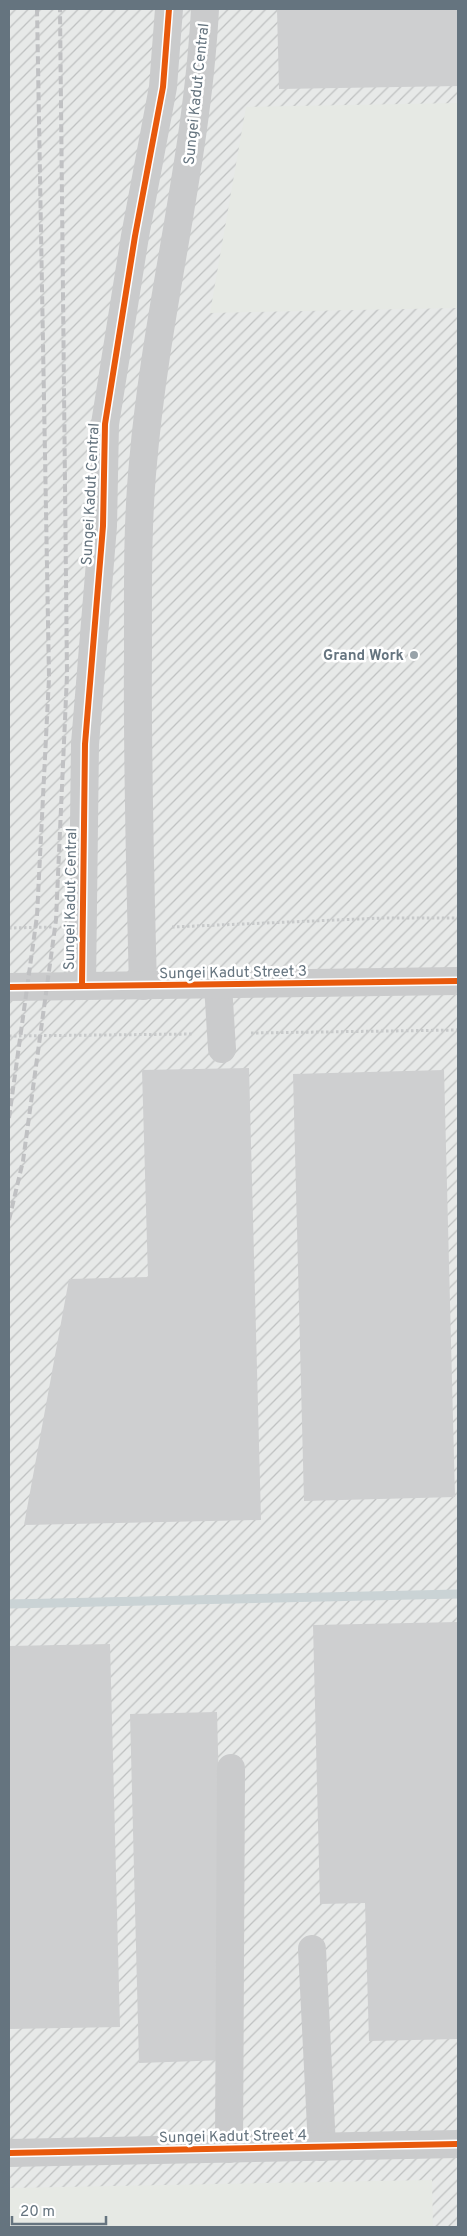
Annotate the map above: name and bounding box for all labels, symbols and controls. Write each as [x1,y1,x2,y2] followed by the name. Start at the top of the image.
[181,22,214,166] street label: Sungei Kadut Central
[78,422,105,566] street label: Sungei Kadut Central
[323,647,404,666] place label: Grand Work
[408,649,420,661] marker: Grand Work
[61,828,82,970] street label: Sungei Kadut Central
[159,963,307,984] street label: Sungei Kadut Street 3
[159,2127,307,2148] street label: Sungei Kadut Street 4
[12,2194,106,2226] scale bar
[20,2203,55,2222] text: 20 m

